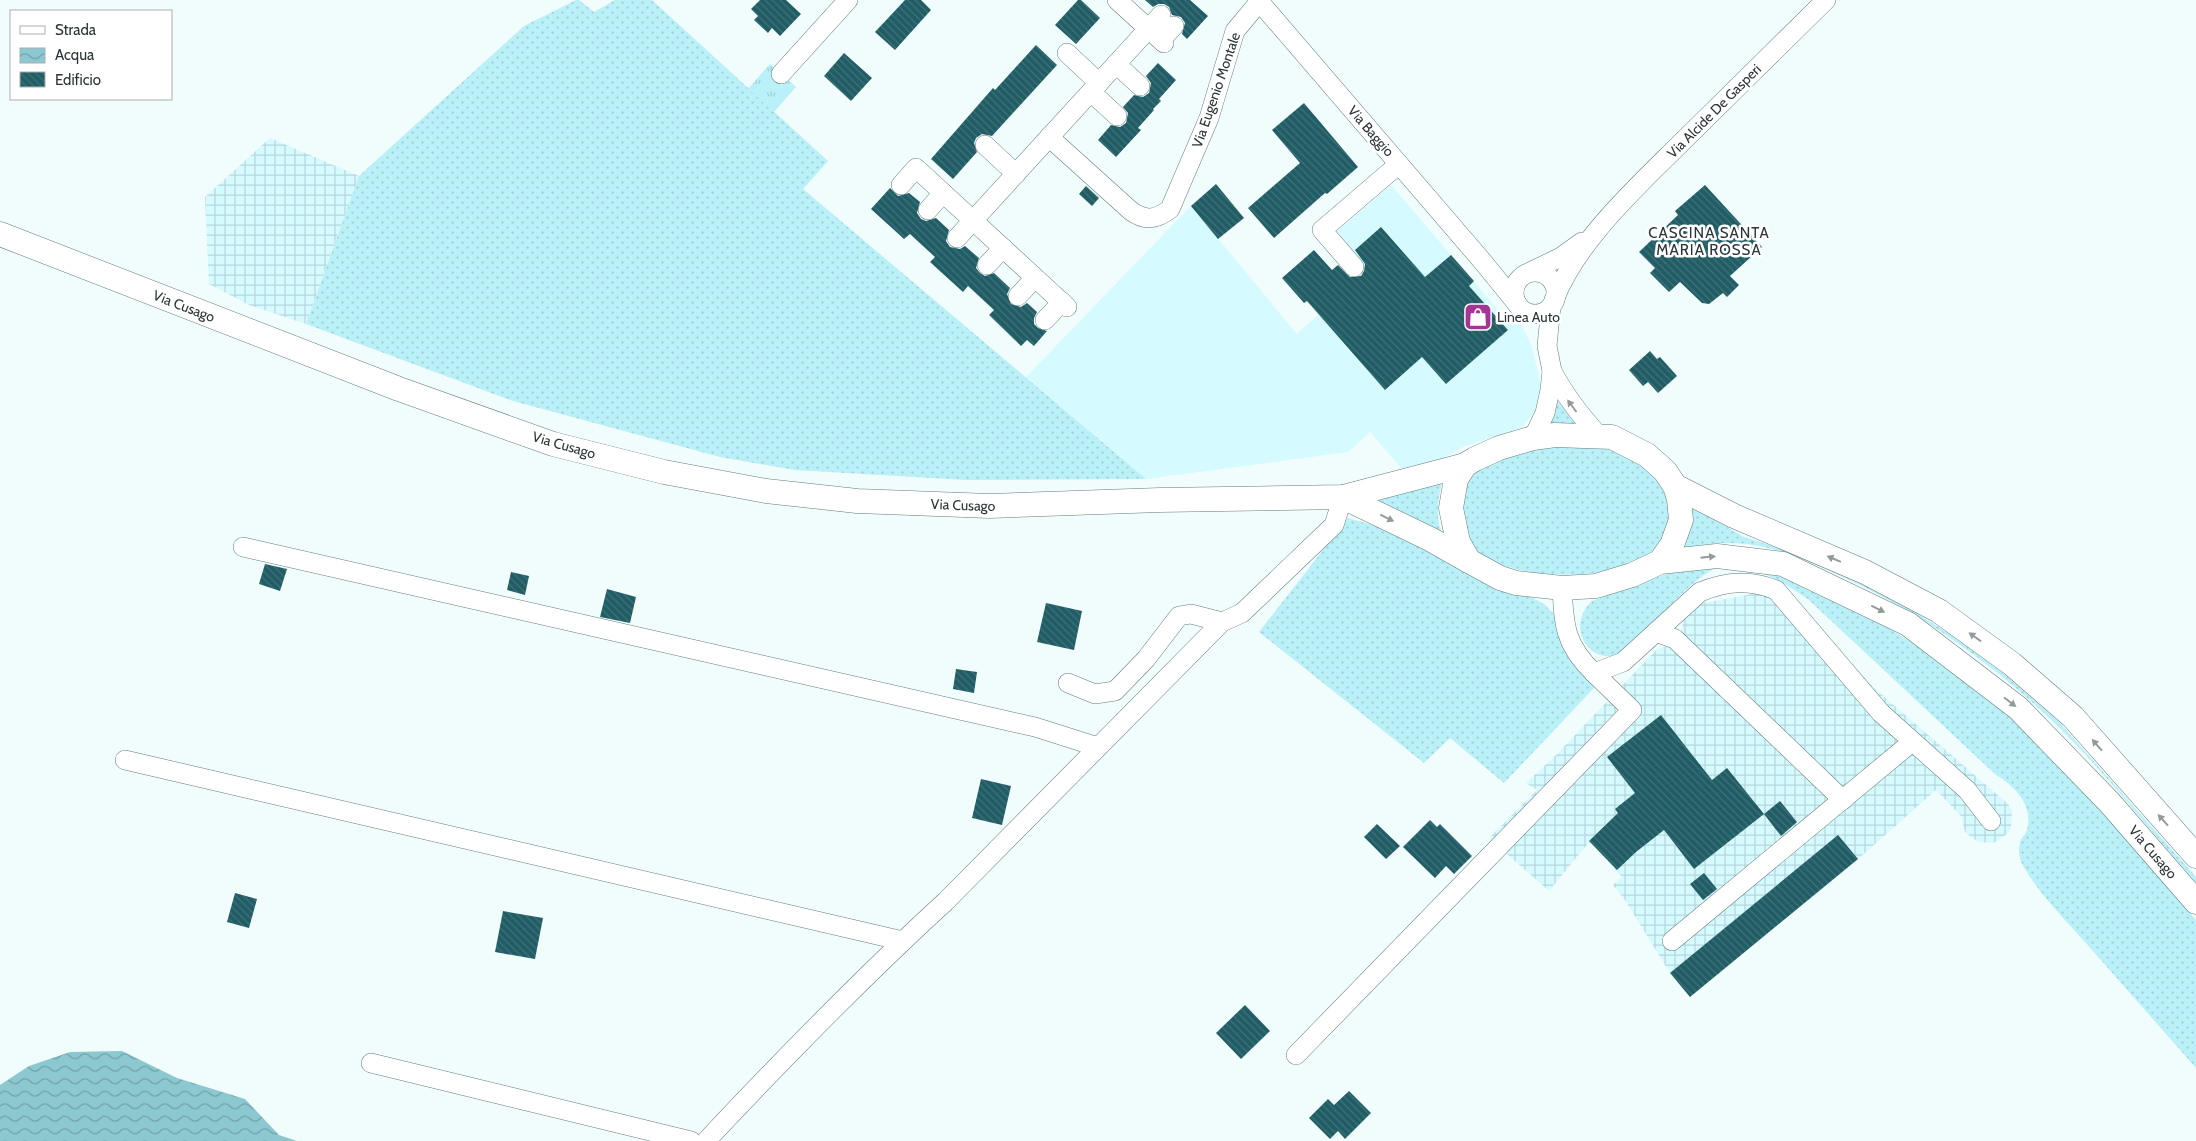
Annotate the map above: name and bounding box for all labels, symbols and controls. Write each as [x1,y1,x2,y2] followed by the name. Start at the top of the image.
[10,10,172,100] legend
[55,21,97,39] text: Strada
[1188,30,1244,150] street label: Via Eugenio Montale
[55,46,95,64] text: Acqua
[1663,60,1765,162] street label: Via Alcide De Gasperi
[55,71,101,89] text: Edificio
[1344,102,1398,161] street label: Via Baggio
[1648,224,1770,259] district label: CASCINA SANTA MARIA ROSSA
[150,286,218,326] street label: Via Cusago
[1463,302,1493,332] shop icon: Linea Auto
[1497,308,1560,326] place label: Linea Auto
[1567,399,1577,413] one-way arrow
[530,427,598,463] street label: Via Cusago
[930,495,996,515] street label: Via Cusago
[1380,514,1394,522] one-way arrow
[1701,553,1717,561] one-way arrow
[1826,555,1841,562] one-way arrow
[1870,605,1885,613] one-way arrow
[1968,632,1982,642] one-way arrow
[2003,697,2017,707] one-way arrow
[2091,738,2102,751] one-way arrow
[2158,813,2169,826] one-way arrow
[2125,822,2181,883] street label: Via Cusago

